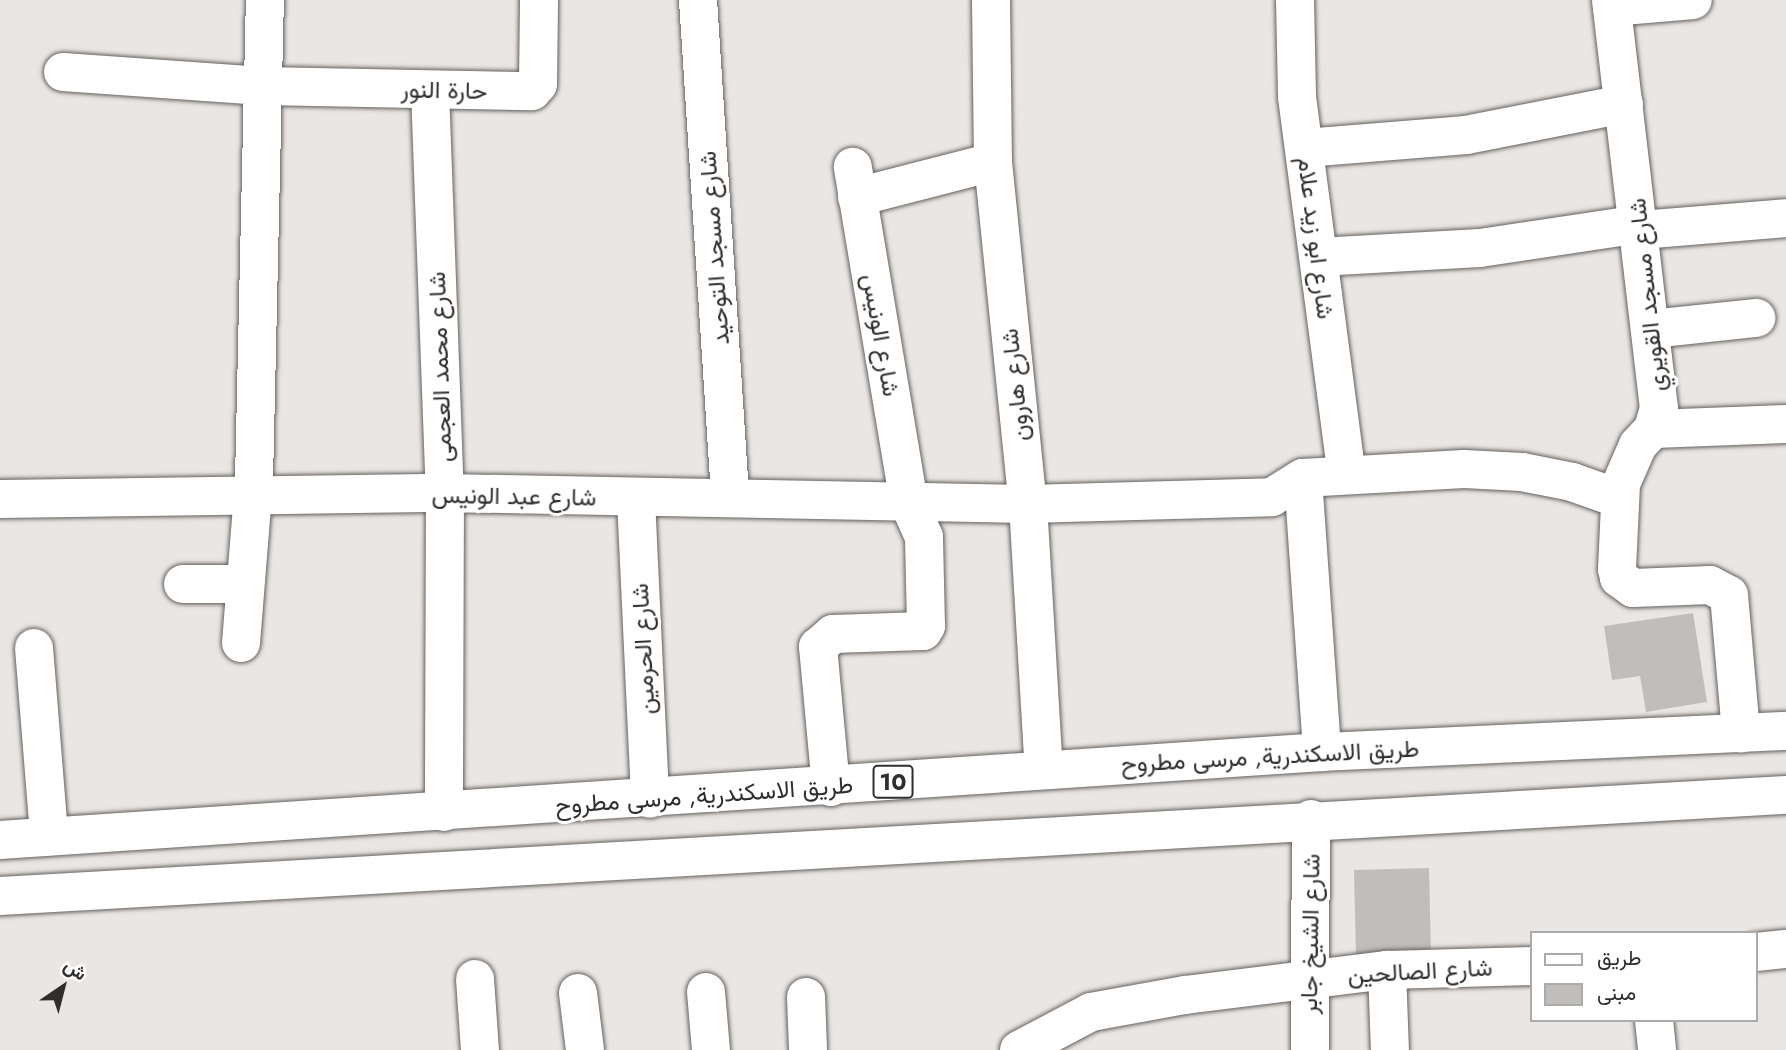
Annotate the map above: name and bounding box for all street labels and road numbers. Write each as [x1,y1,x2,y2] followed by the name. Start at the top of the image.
[400,75,488,105] street label: حارة النور
[693,150,735,346] street label: شارع مسجد التوحيد
[1292,155,1340,321] street label: شارع ابو زيد علام
[1623,197,1671,393] street label: شارع مسجد القويري
[422,271,458,463] street label: شارع محمد العجمى
[856,272,906,398] street label: شارع الونيس
[995,327,1035,443] street label: شارع هارون
[431,480,597,512] street label: شارع عبد الونيس
[625,583,661,715] street label: شارع الحرمين
[1120,734,1420,778] street label: طريق الاسكندرية, مرسى مطروح
[872,762,914,802] road number: 10
[554,770,854,820] street label: طريق الاسكندرية, مرسى مطروح
[1294,853,1326,1015] street label: شارع الشيخ جابر
[1347,953,1493,989] street label: شارع الصالحين

